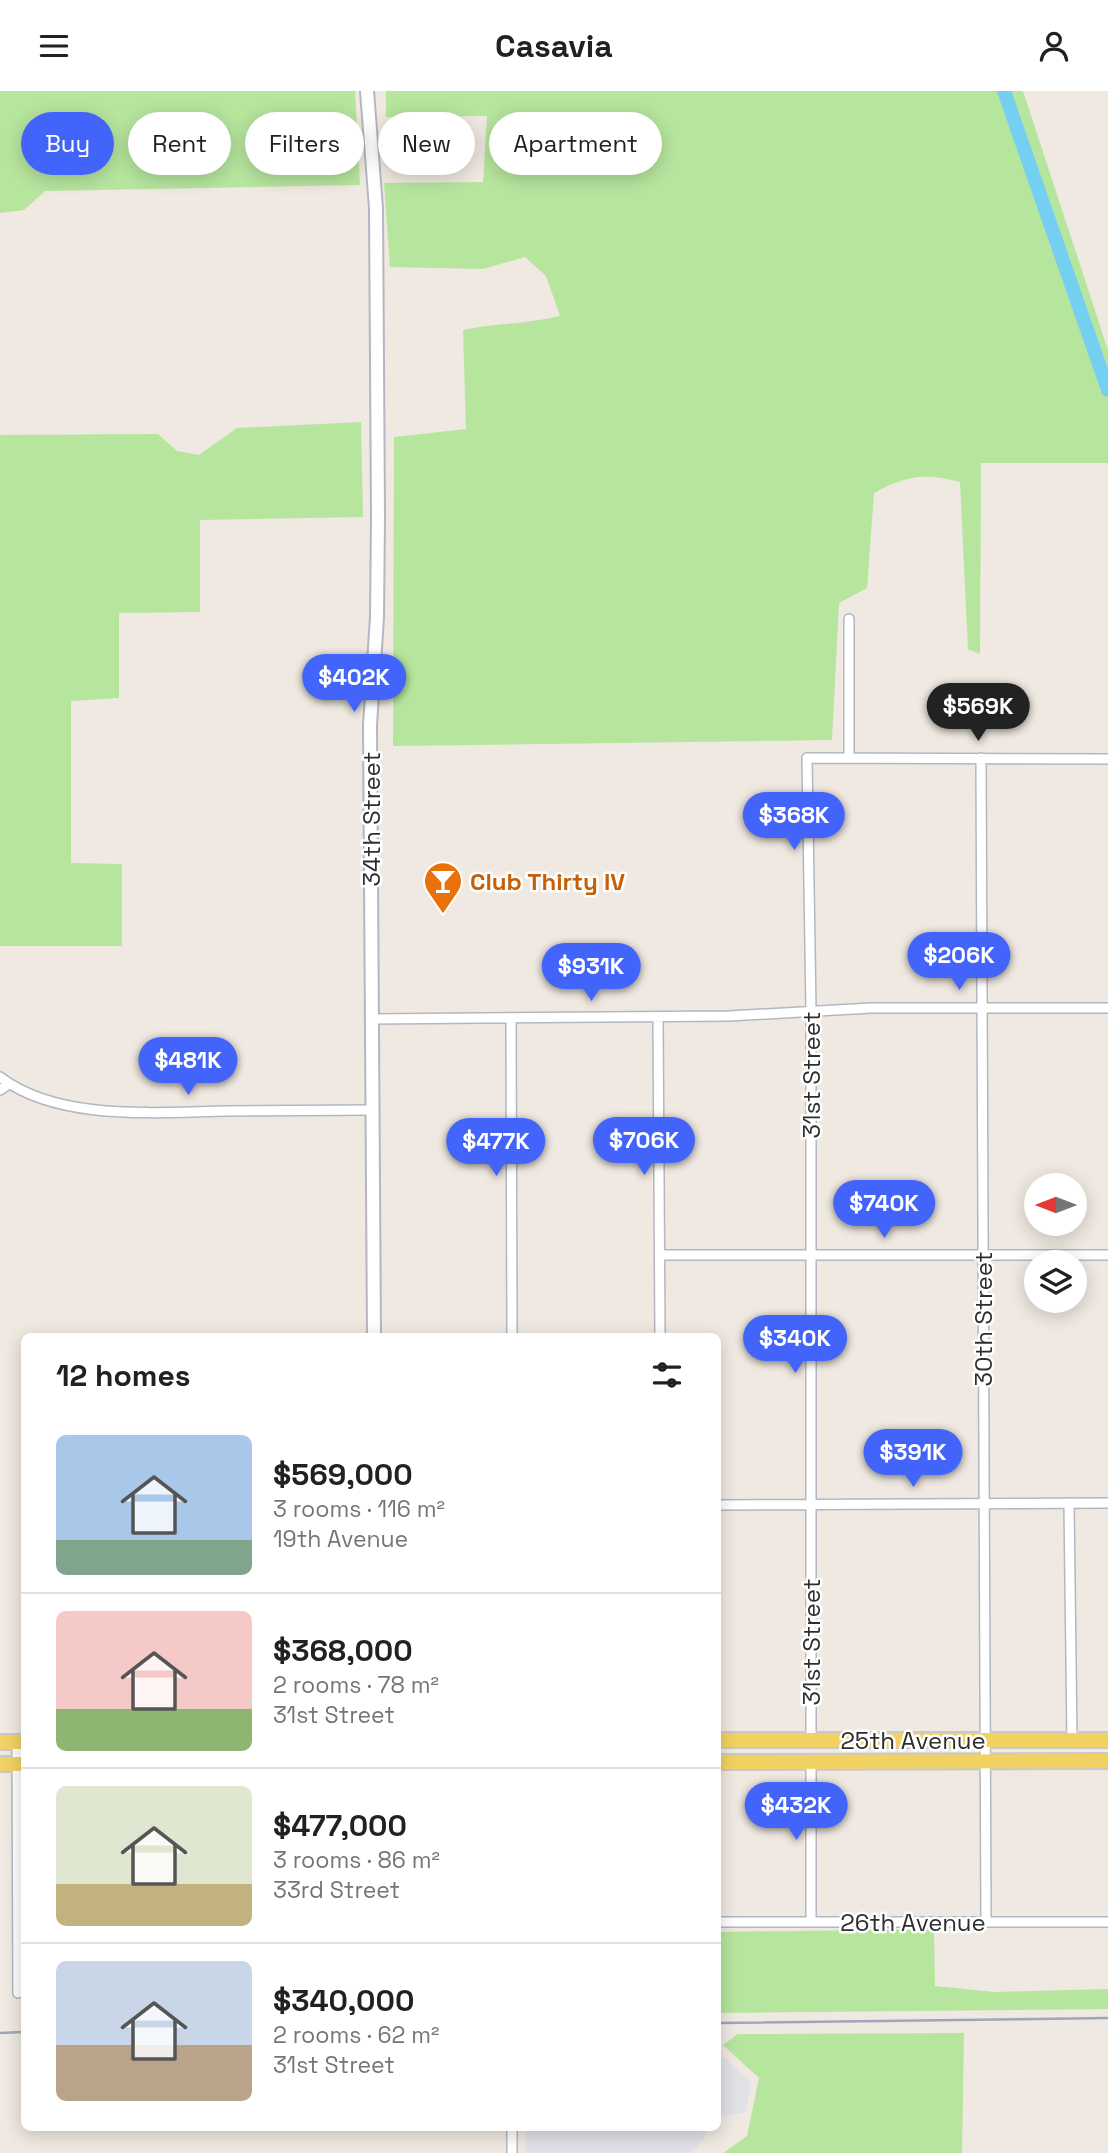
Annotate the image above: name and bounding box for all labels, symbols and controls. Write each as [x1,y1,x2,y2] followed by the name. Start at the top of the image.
[495,26,613,66] text: Casavia
[35,27,73,65] icon: menu
[1035,27,1073,65] icon: person
[21,112,114,175] chip: Buy
[128,112,231,175] chip: Rent
[245,112,364,175] chip: Filters
[378,112,475,175] chip: New
[489,112,662,175] chip: Apartment
[305,655,403,714] pin: $402K
[318,662,390,692] text: $402K
[929,683,1027,743] pin: $569K
[943,691,1013,721] text: $569K
[356,752,387,886] street label: 34th Street
[745,793,843,852] pin: $368K
[759,800,829,830] text: $368K
[422,860,464,915] bar icon: Club Thirty IV
[470,866,625,897] place label: Club Thirty IV
[910,933,1008,992] pin: $206K
[923,940,995,970] text: $206K
[542,943,640,1003] pin: $931K
[558,951,624,981] text: $931K
[796,1011,827,1139] street label: 31st Street
[139,1037,237,1097] pin: $481K
[154,1045,222,1075] text: $481K
[595,1117,693,1177] pin: $706K
[447,1119,545,1178] pin: $477K
[609,1125,679,1155] text: $706K
[462,1126,530,1156] text: $477K
[1024,1173,1087,1235] north arrow
[1024,1173,1087,1313] map controls
[835,1181,933,1240] pin: $740K
[849,1188,919,1218] text: $740K
[1024,1250,1087,1313] button: layers
[968,1251,999,1387] street label: 30th Street
[746,1315,844,1375] pin: $340K
[759,1323,831,1353] text: $340K
[56,1356,191,1395] text: 12 homes
[648,1356,686,1394] icon: filters
[864,1429,962,1489] pin: $391K
[880,1437,946,1467] text: $391K
[273,1455,413,1494] text: $569,000
[112,1463,196,1547] icon: home
[273,1494,445,1524] text: 3 rooms · 116 m²
[273,1524,408,1554] text: 19th Avenue
[796,1578,827,1706] street label: 31st Street
[273,1631,413,1670] text: $368,000
[112,1639,196,1723] icon: home
[273,1670,439,1700] text: 2 rooms · 78 m²
[273,1700,395,1730] text: 31st Street
[840,1725,986,1756] street label: 25th Avenue
[747,1783,845,1842] pin: $432K
[761,1790,831,1820] text: $432K
[273,1806,407,1845] text: $477,000
[112,1814,196,1898] icon: home
[273,1845,440,1875] text: 3 rooms · 86 m²
[273,1875,400,1905] text: 33rd Street
[840,1907,986,1938] street label: 26th Avenue
[273,1981,414,2020] text: $340,000
[112,1989,196,2073] icon: home
[273,2020,439,2050] text: 2 rooms · 62 m²
[273,2050,395,2080] text: 31st Street

